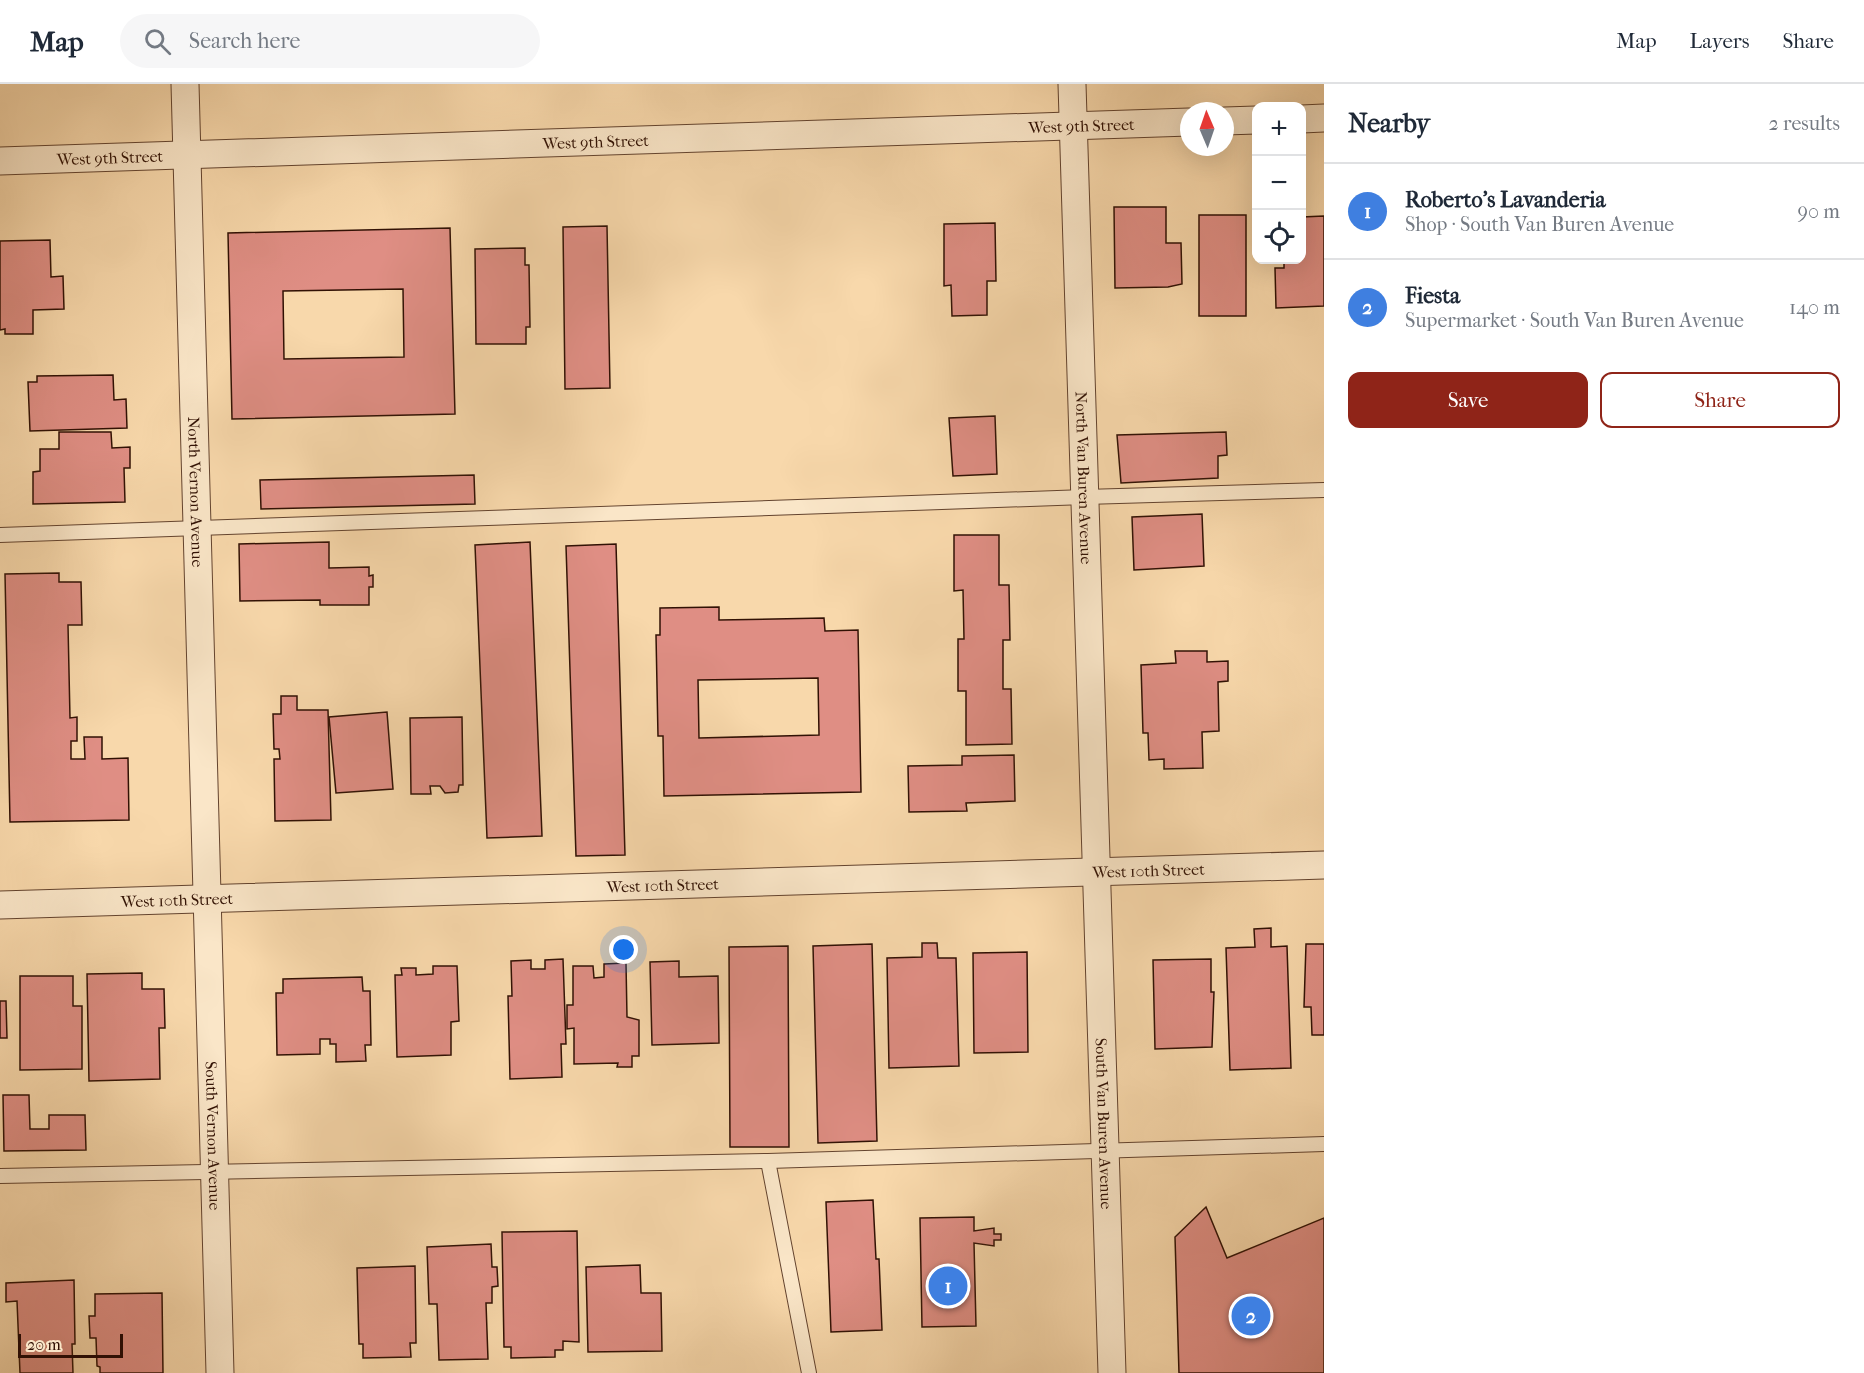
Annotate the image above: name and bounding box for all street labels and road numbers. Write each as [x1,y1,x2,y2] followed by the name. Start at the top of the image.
[1027,115,1135,137] street label: West 9th Street
[541,131,649,153] street label: West 9th Street
[55,147,164,169] street label: West 9th Street
[1072,391,1096,565] street label: North Van Buren Avenue
[184,416,207,568] street label: North Vernon Avenue
[1091,860,1205,882] street label: West 10th Street
[605,874,719,897] street label: West 10th Street
[119,889,234,911] street label: West 10th Street
[1092,1038,1116,1210] street label: South Van Buren Avenue
[202,1061,225,1211] street label: South Vernon Avenue

